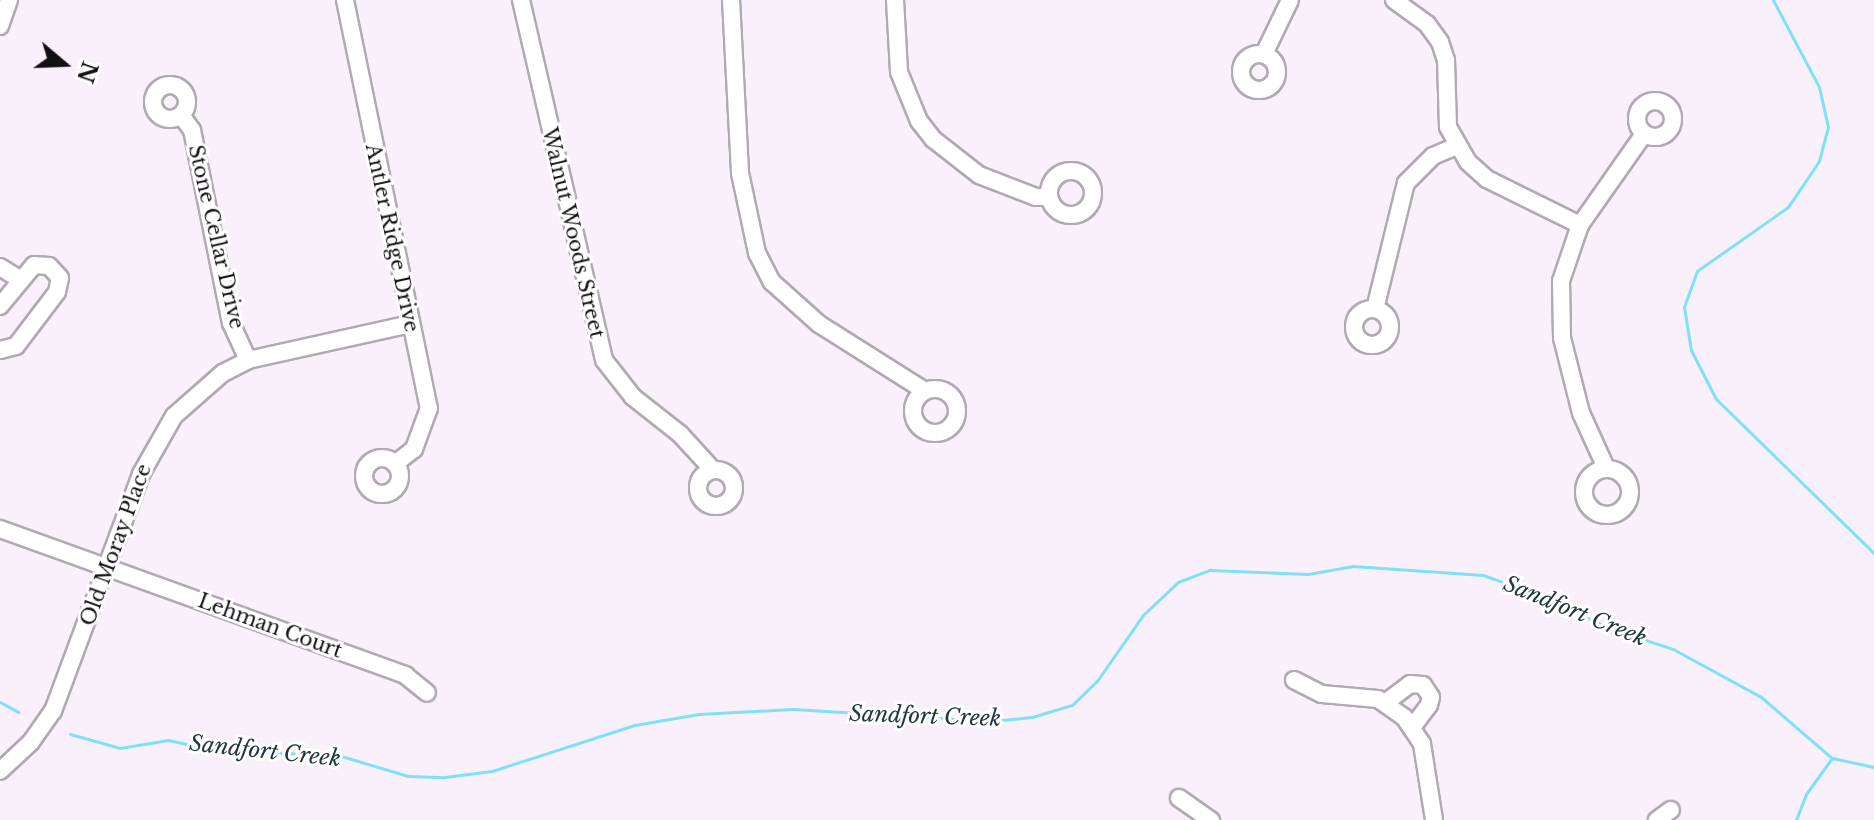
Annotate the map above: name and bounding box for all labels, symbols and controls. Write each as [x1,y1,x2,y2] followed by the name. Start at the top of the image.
[24,24,104,104] north arrow
[71,58,103,86] text: N
[537,125,609,341] street label: Walnut Woods Street
[360,141,424,335] street label: Antler Ridge Drive
[183,142,249,332] street label: Stone Cellar Drive
[75,461,157,629] street label: Old Moray Place
[1499,570,1651,652] water label: Sandfort Creek
[195,589,345,663] street label: Lehman Court
[848,700,1002,732] water label: Sandfort Creek
[188,730,342,772] water label: Sandfort Creek

